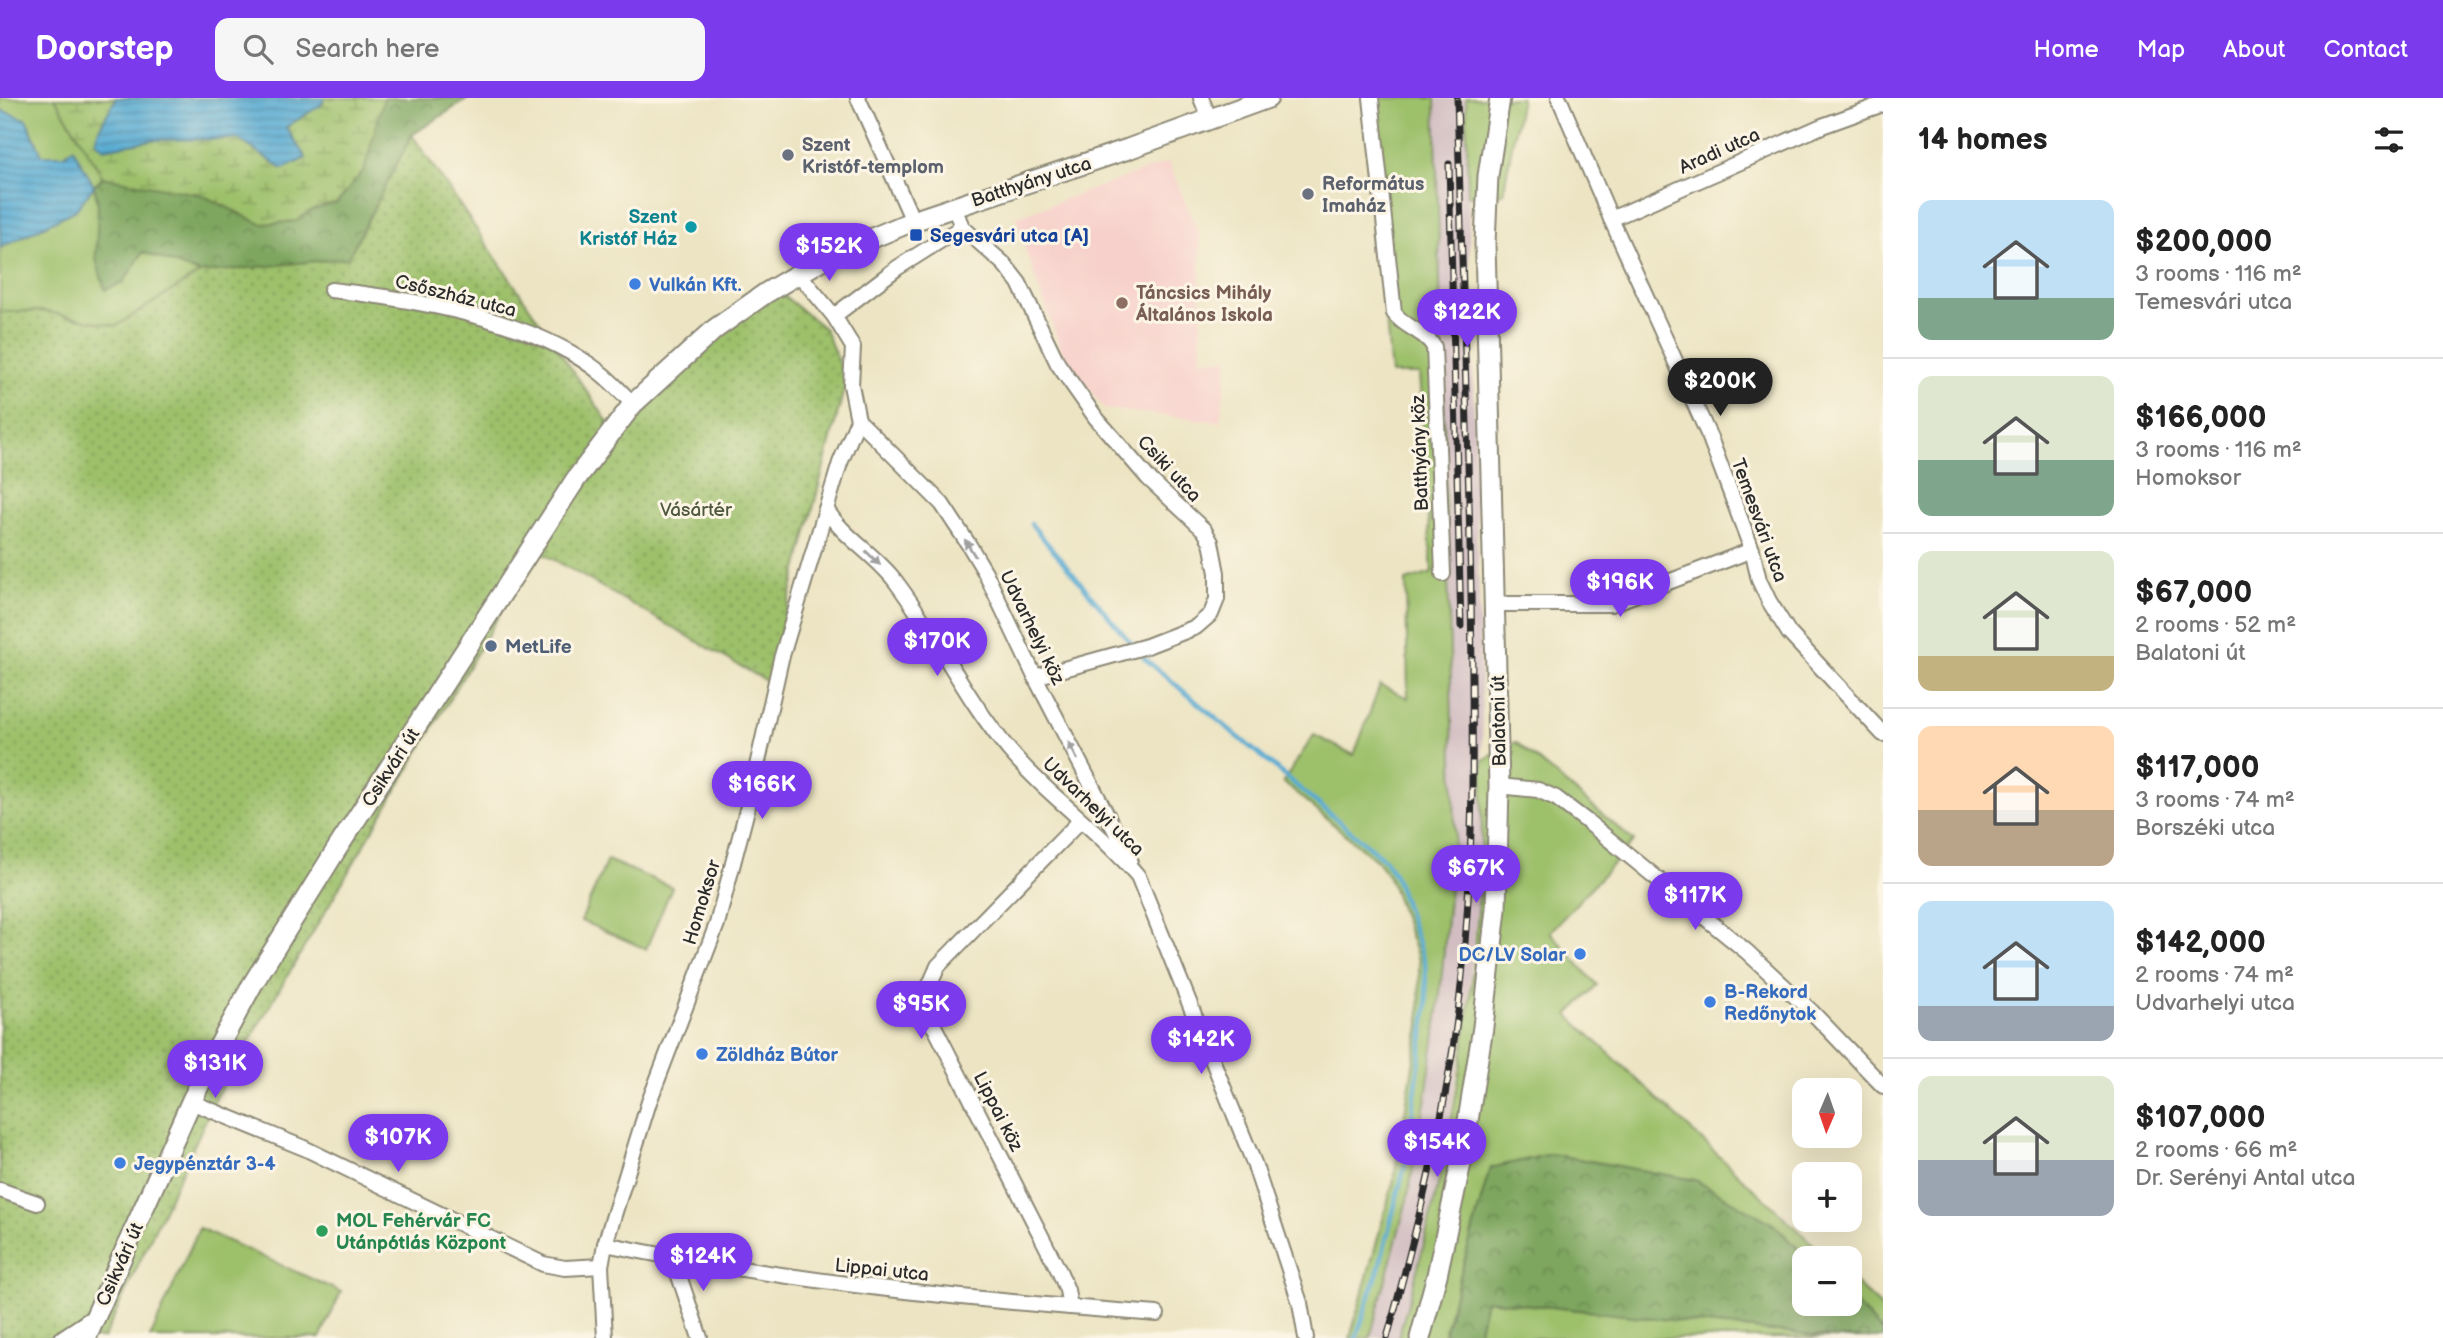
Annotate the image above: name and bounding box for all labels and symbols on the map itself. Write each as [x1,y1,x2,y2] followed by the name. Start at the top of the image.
[1676,123,1764,179] street label: Aradi utca
[802,134,944,179] place label: Szent Kristóf-templom
[780,147,796,163] marker: Szent Kristóf-templom
[969,152,1094,213] street label: Batthyány utca
[1322,173,1424,218] place label: Református Imaház
[1300,186,1316,202] marker: Református Imaház
[579,206,678,251] place label: Szent Kristóf Ház
[683,219,699,235] marker: Szent Kristóf Ház
[780,223,878,283] pin: $152K
[930,225,1089,248] place label: Segesvári utca [A]
[908,227,924,243] marker: Segesvári utca [A]
[393,270,519,323] street label: Csőszház utca
[649,274,742,297] place label: Vulkán Kft.
[627,276,643,292] marker: Vulkán Kft.
[1135,282,1273,327] place label: Táncsics Mihály Általános Iskola
[1418,289,1516,349] pin: $122K
[1114,295,1130,311] marker: Táncsics Mihály Általános Iskola
[1671,358,1769,418] pin: $200K
[1407,393,1434,512] street label: Batthyány köz
[1132,431,1206,507] street label: Csiki utca
[1726,456,1792,585] street label: Temesvári utca
[660,499,733,522] park label: Vásártér
[964,538,977,557] one-way arrow
[864,550,881,566] one-way arrow
[1571,560,1669,619] pin: $196K
[994,567,1070,689] street label: Udvarhelyi köz
[888,618,986,678] pin: $170K
[505,636,572,659] place label: MetLife
[483,638,499,654] marker: MetLife
[1487,675,1512,767] street label: Balatoni út
[357,724,425,811] street label: Csikvári út
[1068,740,1080,760] one-way arrow
[1037,753,1148,861] street label: Udvarhelyi utca
[713,762,811,821] pin: $166K
[1435,846,1517,905] pin: $67K
[679,856,727,948] street label: Homoksor
[1646,872,1744,932] pin: $117K
[1459,944,1566,967] place label: DC/LV Solar
[1572,946,1588,962] marker: DC/LV Solar
[1724,981,1816,1026] place label: B-Rekord Redőnytok
[880,982,962,1041] pin: $95K
[1702,994,1718,1010] marker: B-Rekord Redőnytok
[1152,1016,1250,1076] pin: $142K
[166,1040,264,1100] pin: $131K
[716,1044,839,1067] place label: Zöldház Bútor
[694,1046,710,1062] marker: Zöldház Bútor
[968,1068,1028,1156] street label: Lippai köz
[1792,1078,1862,1148] north arrow
[349,1114,447,1174] pin: $107K
[1388,1119,1486,1179] pin: $154K
[134,1153,276,1176] place label: Jegypénztár 3-4
[112,1155,128,1171] marker: Jegypénztár 3-4
[336,1210,507,1255] place label: MOL Fehérvár FC Utánpótlás Központ
[92,1219,149,1310] street label: Csikvári út
[314,1223,330,1239] marker: MOL Fehérvár FC Utánpótlás Központ
[654,1234,752,1293] pin: $124K
[834,1254,930,1287] street label: Lippai utca

